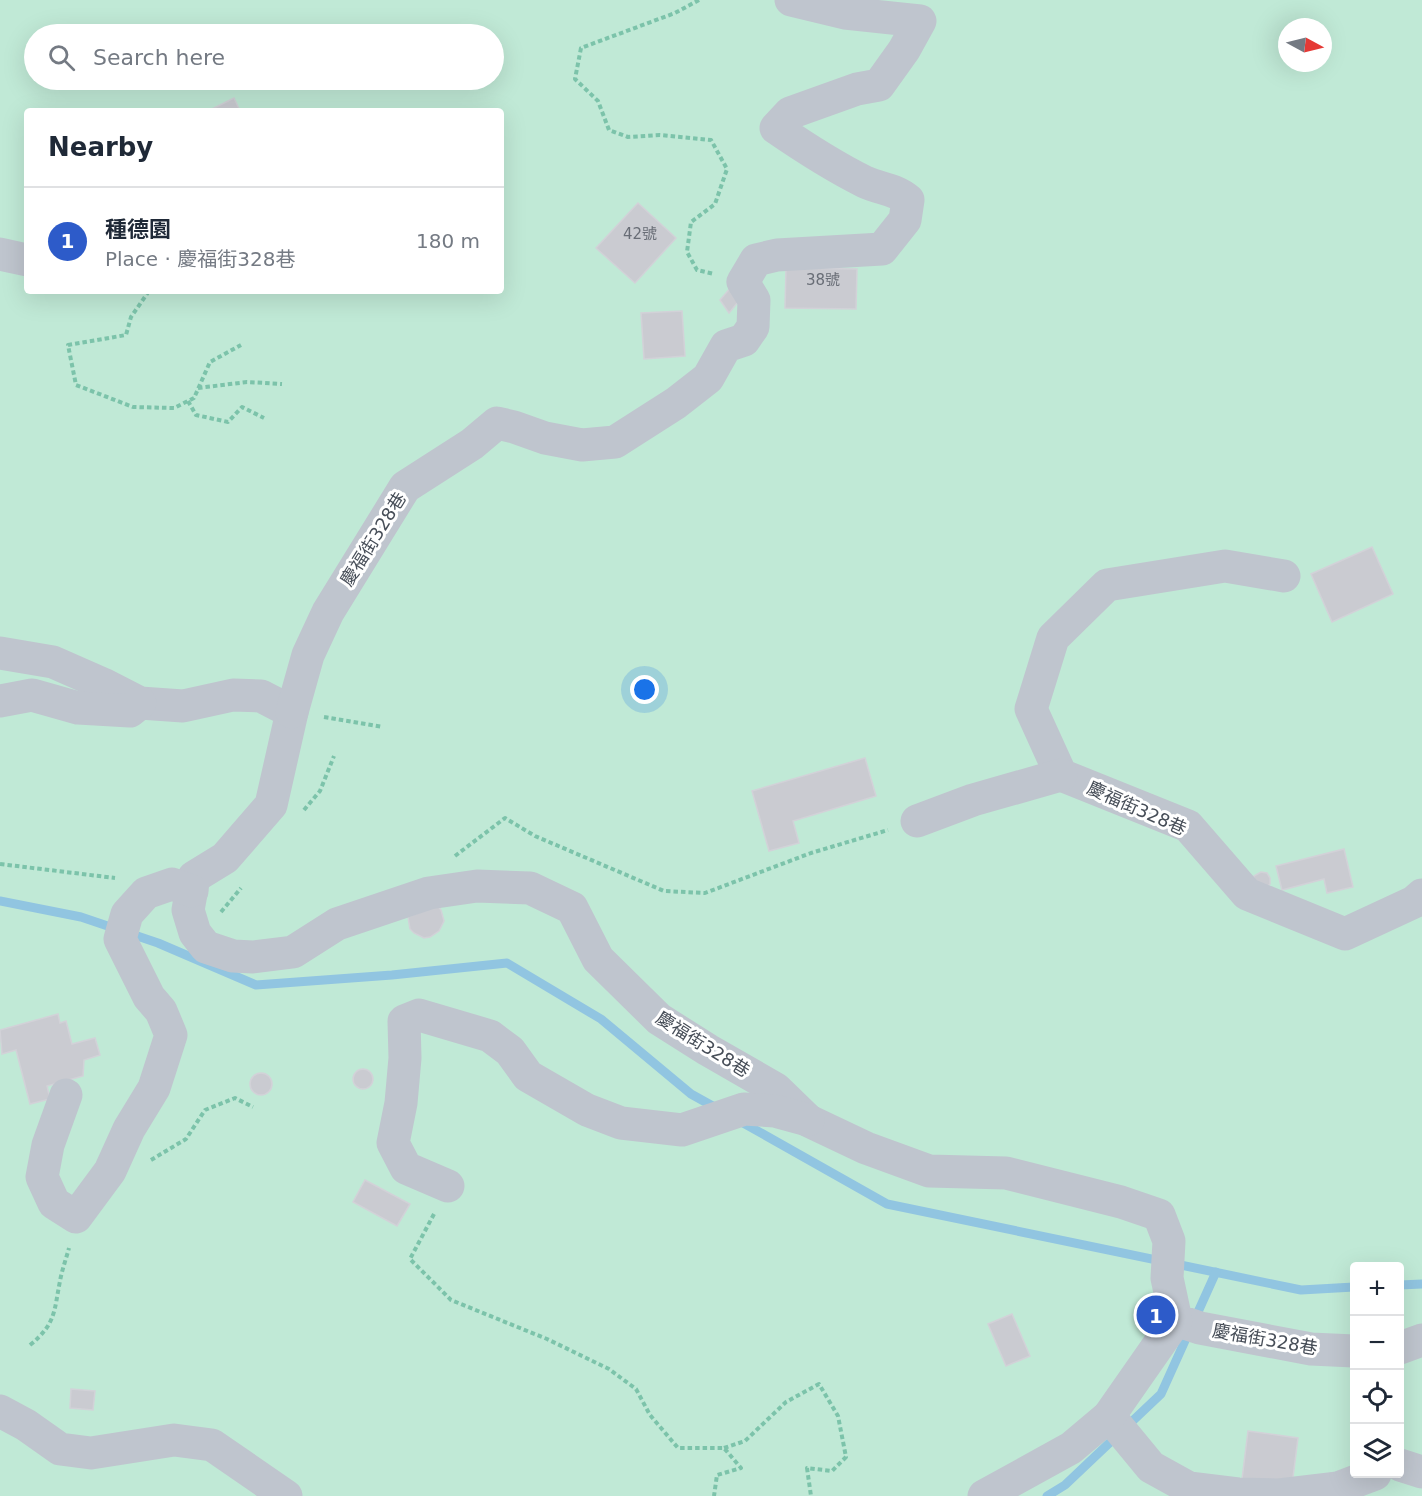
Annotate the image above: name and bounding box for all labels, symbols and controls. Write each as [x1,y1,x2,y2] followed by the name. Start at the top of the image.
[1278,18,1332,72] north arrow
[24,24,504,90] search box
[45,41,78,74] icon: search
[93,45,225,70] text: Search here
[48,132,153,162] text: Nearby
[105,217,171,242] text: 種德園
[623,225,657,243] house number: 42號
[61,229,74,253] text: 1
[416,229,480,253] text: 180 m
[105,247,295,271] text: Place · 慶福街328巷
[806,271,840,289] house number: 38號
[336,488,410,590] street label: 慶福街328巷
[630,675,659,704] your location
[1084,777,1190,839] street label: 慶福街328巷
[652,1007,754,1081] street label: 慶福街328巷
[1350,1262,1404,1478] map controls
[1350,1262,1404,1316] button: +
[1136,1292,1176,1338] pin: 1
[1350,1316,1404,1370] button: −
[1211,1319,1319,1359] street label: 慶福街328巷
[1350,1370,1404,1424] button: locate
[1350,1424,1404,1478] button: layers

